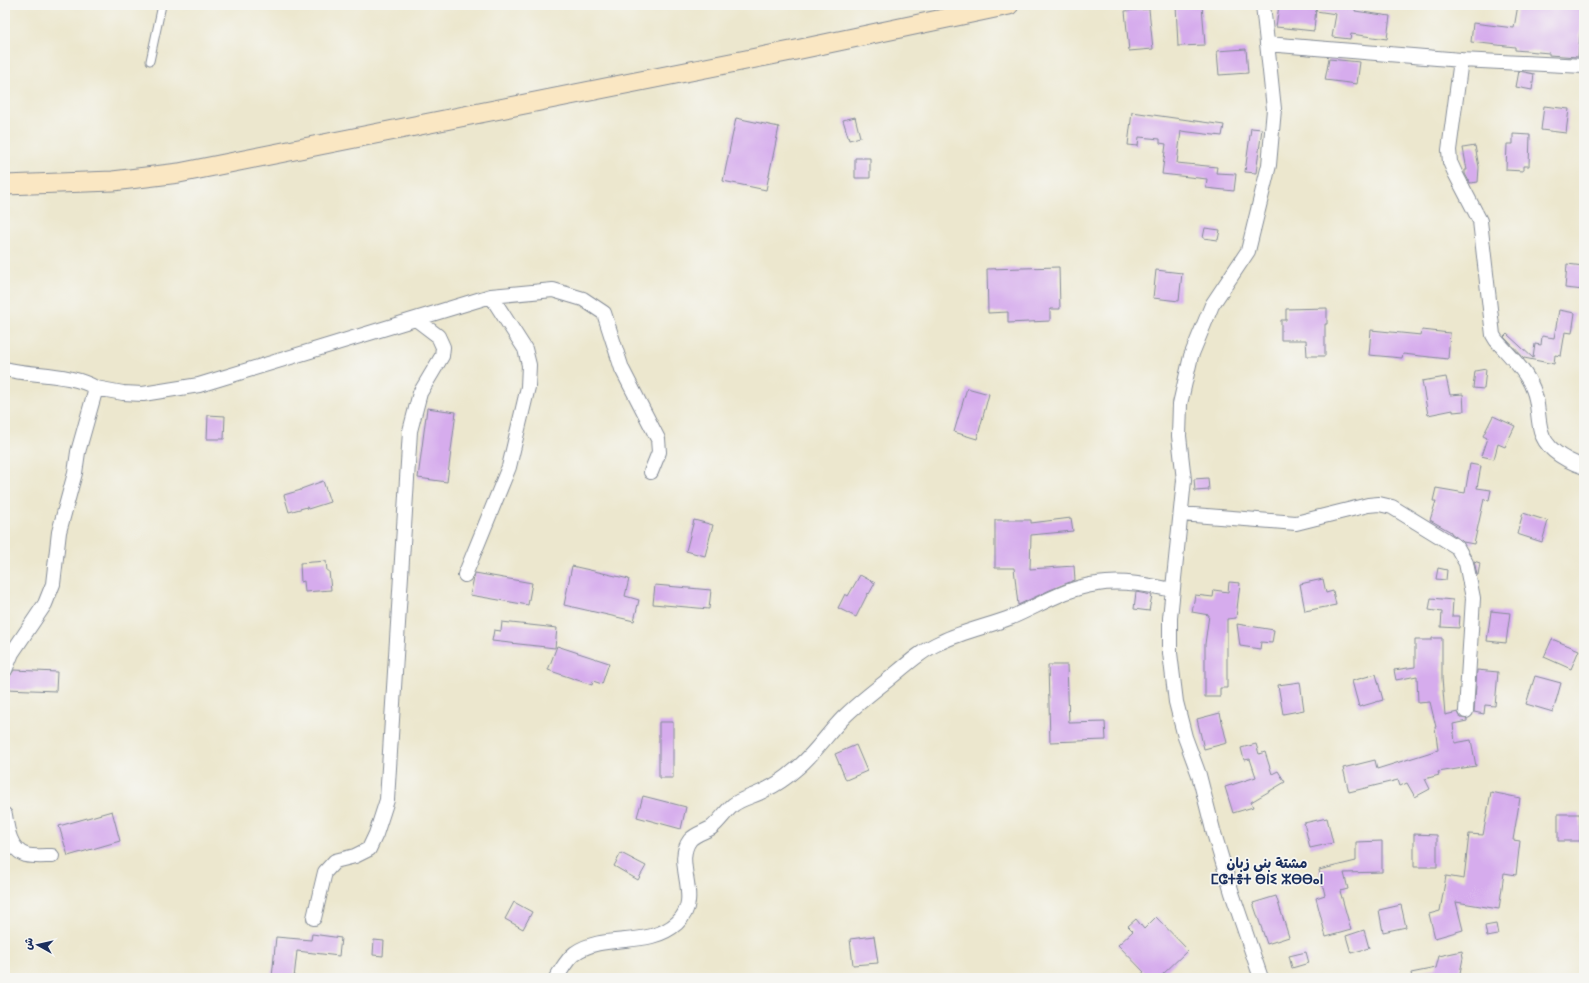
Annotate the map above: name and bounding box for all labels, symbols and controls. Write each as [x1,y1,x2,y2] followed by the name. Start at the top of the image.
[1211,855,1323,888] district label: مشتة بني زبان ⵎⵛⵜⴻⵜ ⴱⵏⵉ ⵣⴱⴱⴰⵏ
[18,925,58,965] north arrow
[21,937,36,951] text: ش

